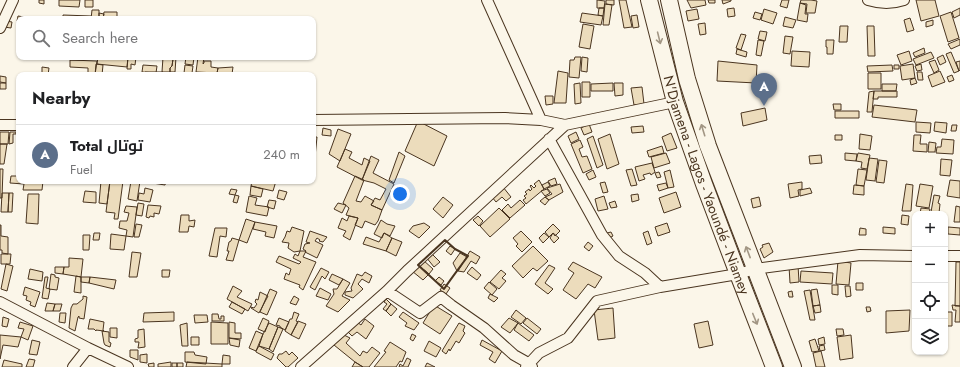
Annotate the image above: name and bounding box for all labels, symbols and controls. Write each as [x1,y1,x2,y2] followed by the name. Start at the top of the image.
[16,16,316,60] search box
[30,27,52,49] icon: search
[62,27,138,49] text: Search here
[655,31,663,44] one-way arrow
[659,73,755,298] street label: N'Djamena - Lagos - Yaoundé - Niamey
[751,73,777,106] pin: A
[32,86,90,110] text: Nearby
[699,124,706,137] one-way arrow
[70,135,143,157] text: Total توتال
[40,145,50,164] text: A
[263,145,300,164] text: 240 m
[70,160,93,179] text: Fuel
[390,184,410,204] your location
[912,211,948,355] map controls
[912,211,948,247] button: +
[744,247,752,259] one-way arrow
[912,247,948,283] button: −
[912,283,948,319] button: locate
[752,313,760,325] one-way arrow
[912,319,948,355] button: layers

